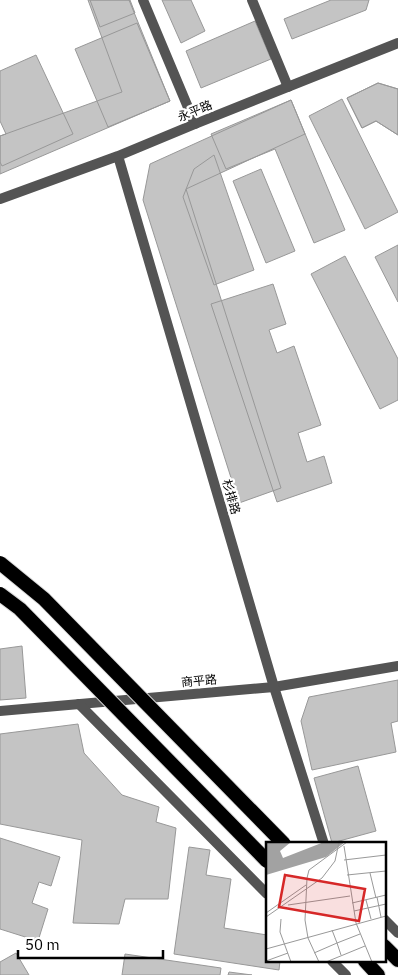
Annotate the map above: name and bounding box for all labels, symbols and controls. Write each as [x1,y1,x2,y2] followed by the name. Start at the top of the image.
[175,97,214,124] street label: 永平路
[219,477,244,516] street label: 杉排路
[180,671,218,690] street label: 商平路
[266,842,386,962] inset map
[18,928,162,960] scale bar
[25,935,60,954] text: 50 m

